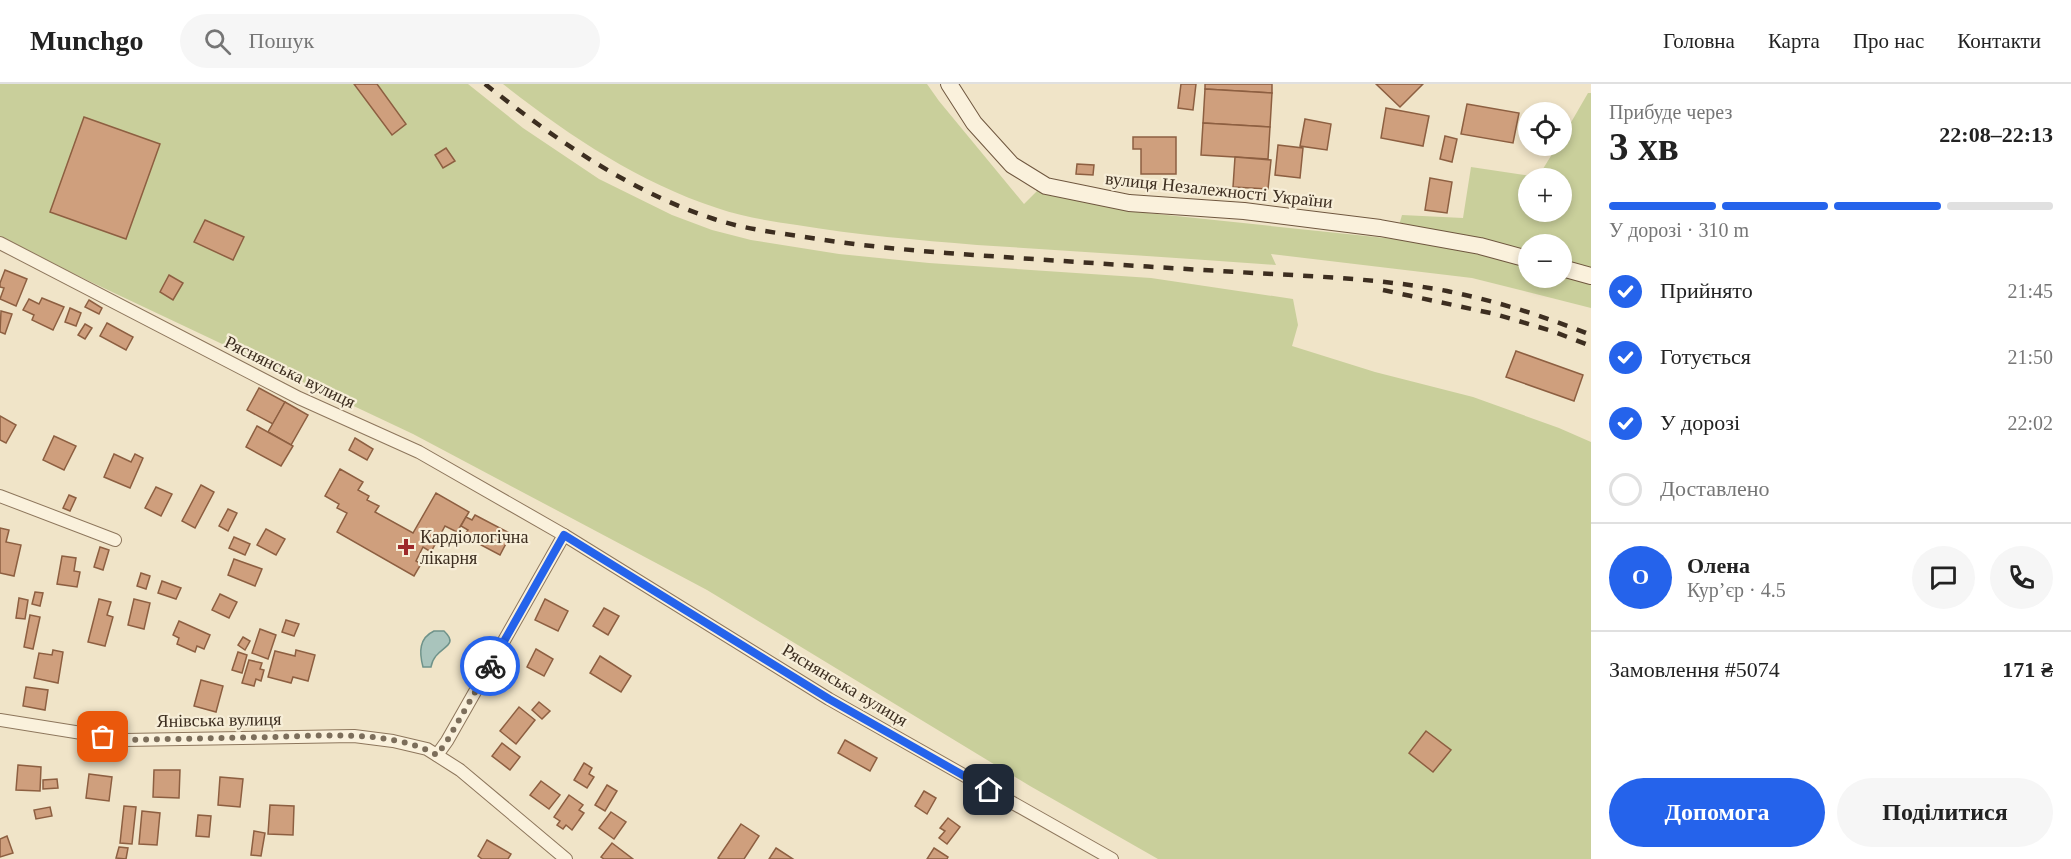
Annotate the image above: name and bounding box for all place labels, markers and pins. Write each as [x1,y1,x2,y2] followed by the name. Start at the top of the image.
[420,527,528,568] place label: Кардіологічна лікарня
[397,538,415,556] marker: Кардіологічна лікарня
[77,711,128,762] pin
[963,764,1014,815] pin

